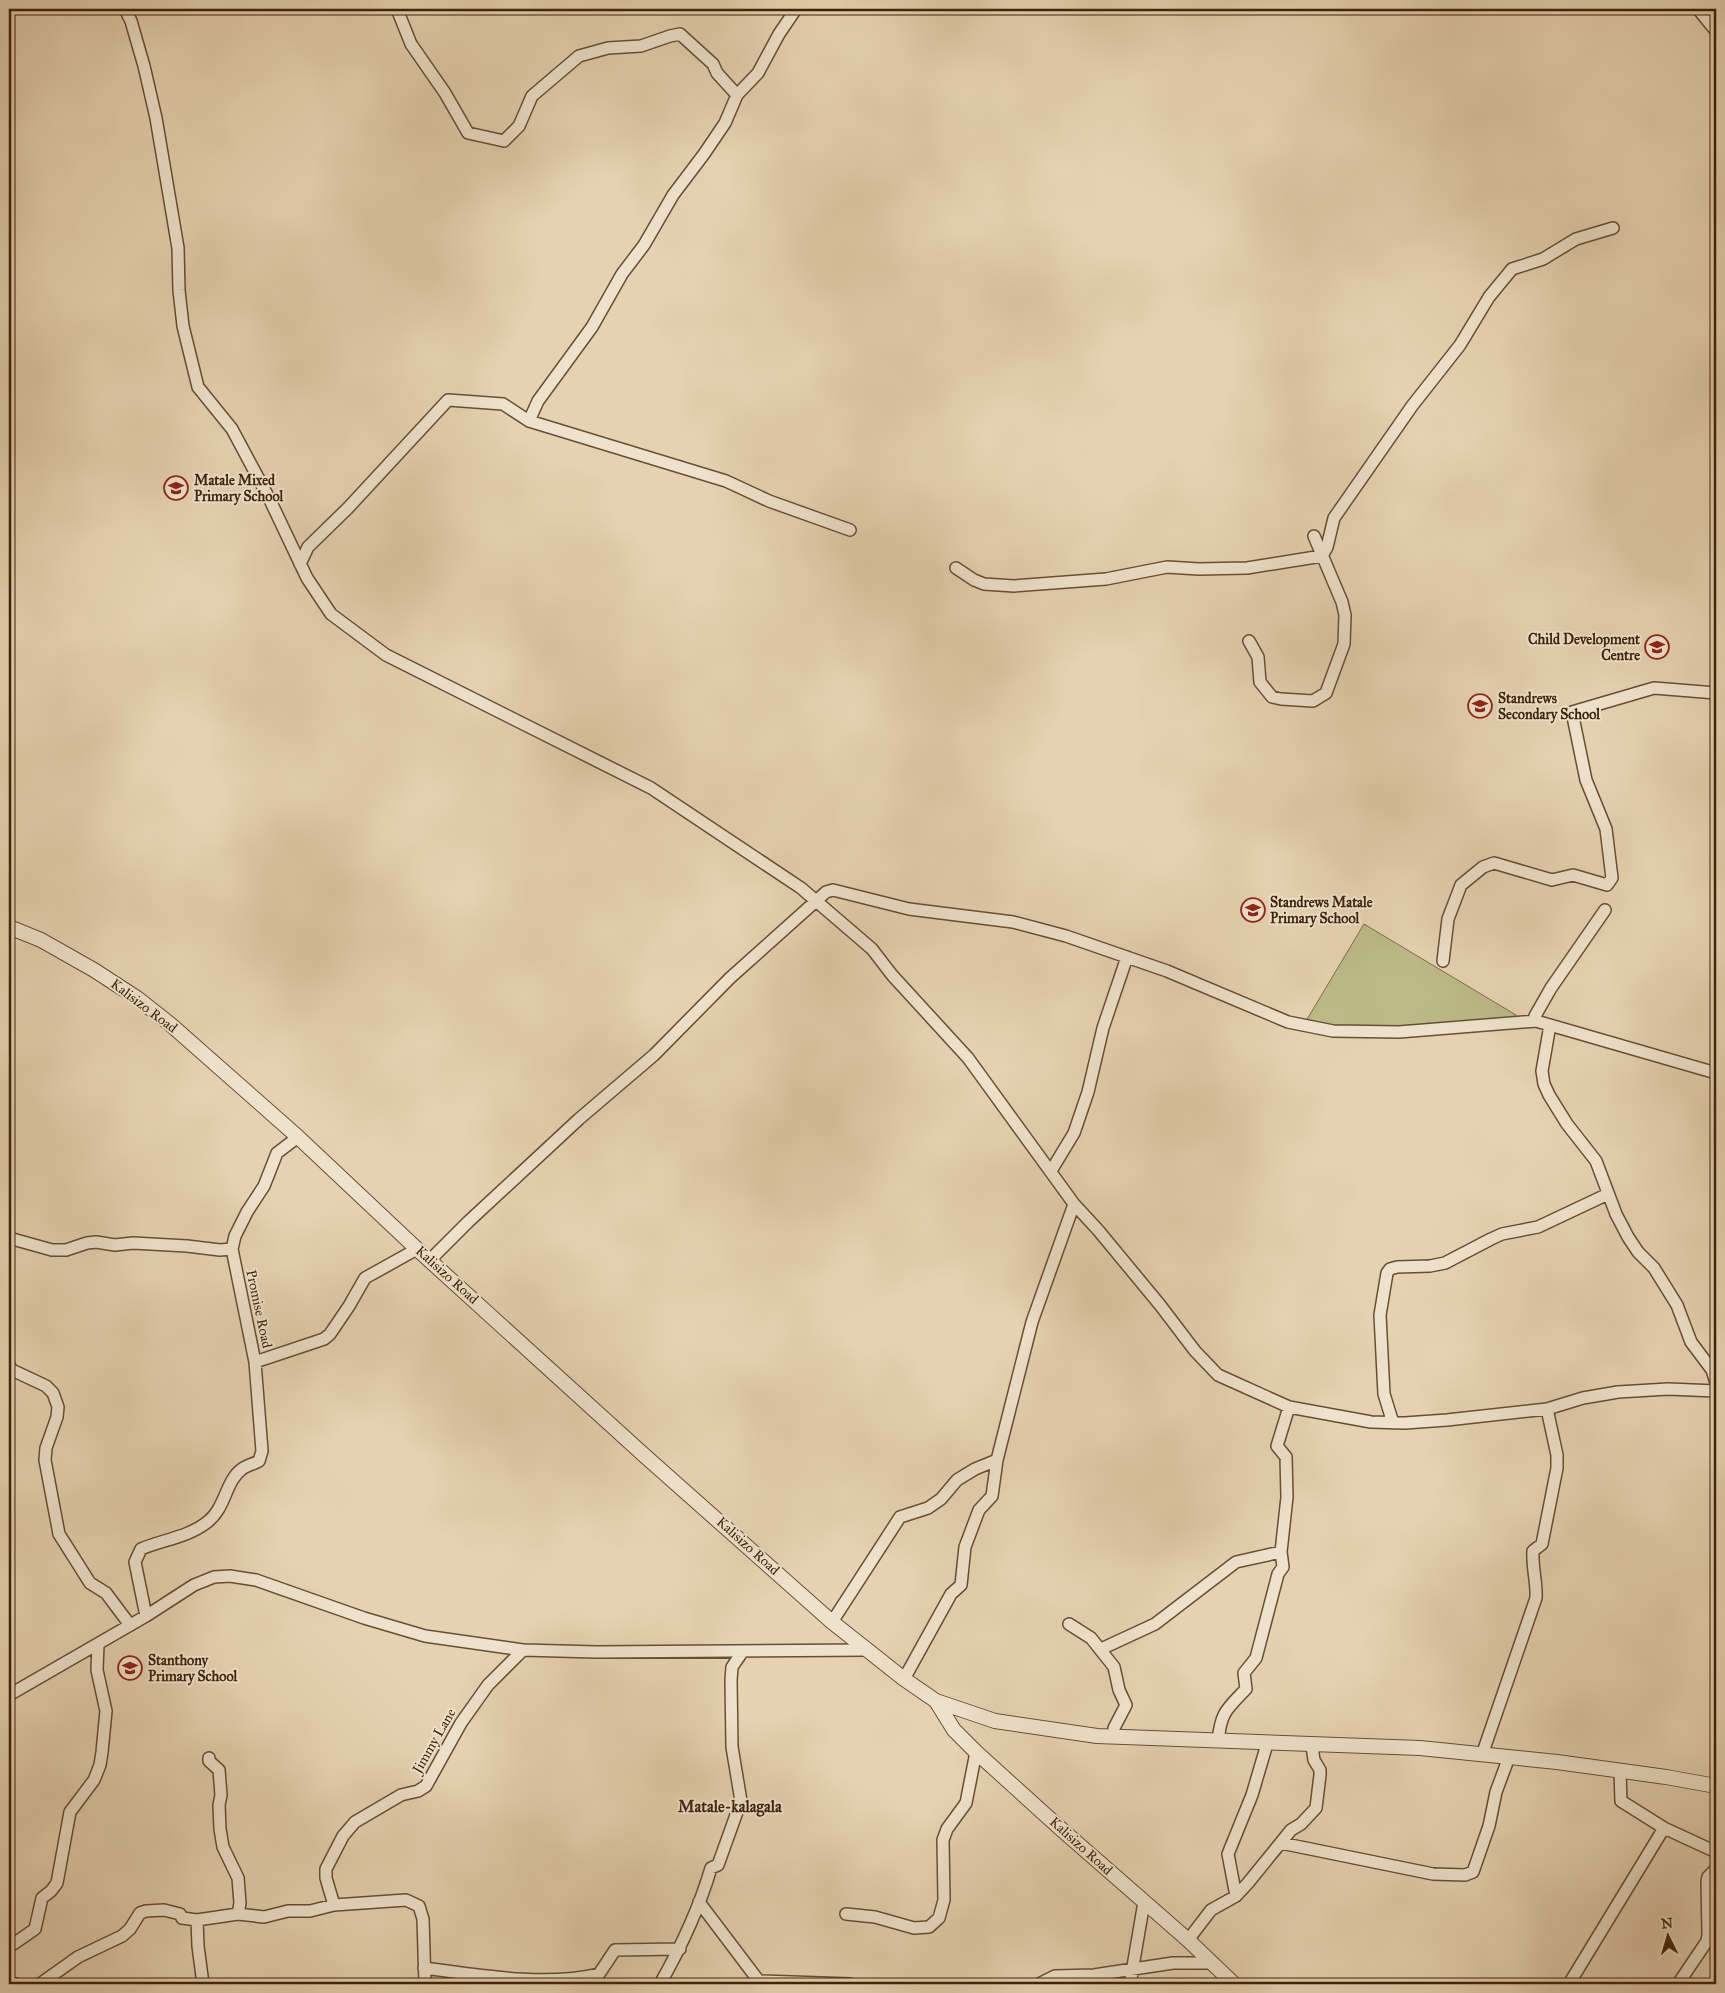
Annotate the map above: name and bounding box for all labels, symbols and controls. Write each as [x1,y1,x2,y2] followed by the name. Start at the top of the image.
[194,472,284,506] place label: Matale Mixed Primary School
[163,475,189,501] school or university icon: Matale Mixed Primary School
[1528,631,1640,664] place label: Child Development Centre
[1644,634,1670,660] school or university icon: Child Development Centre
[1498,690,1601,724] place label: Standrews Secondary School
[1467,693,1493,719] school or university icon: Standrews Secondary School
[1270,894,1373,928] place label: Standrews Matale Primary School
[1240,897,1266,923] school or university icon: Standrews Matale Primary School
[107,975,181,1037] street label: Kalisizo Road
[412,1242,482,1308] street label: Kalisizo Road
[242,1268,276,1350] street label: Promise Road
[713,1513,783,1579] street label: Kalisizo Road
[148,1652,238,1686] place label: Stanthony Primary School
[117,1655,143,1681] school or university icon: Stanthony Primary School
[408,1705,460,1779] street label: Jimmy Lane
[678,1797,783,1817] district label: Matale-kalagala
[1046,1813,1116,1879] street label: Kalisizo Road
[1642,1910,1692,1960] north arrow
[1660,1915,1674,1933] text: N

